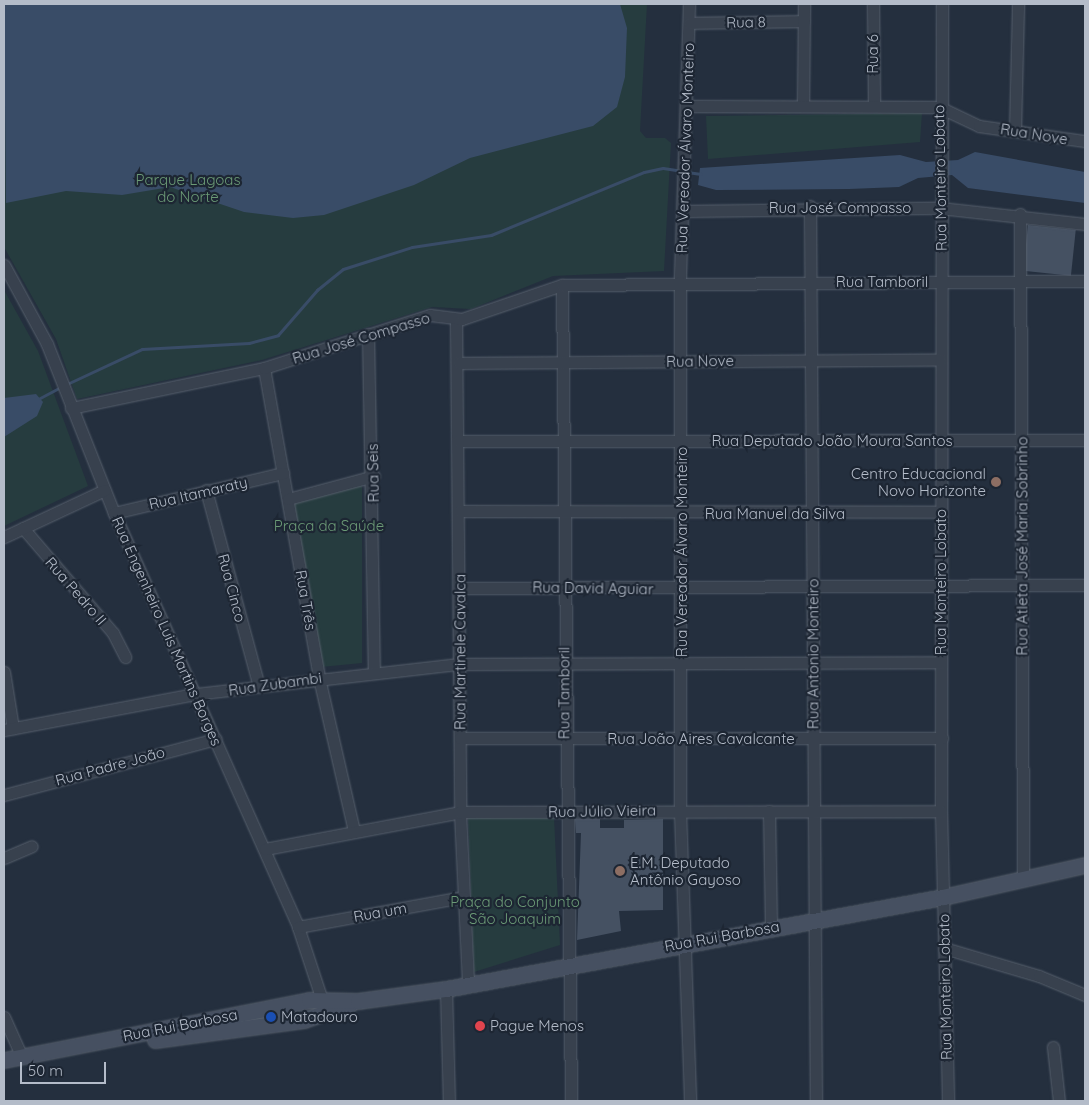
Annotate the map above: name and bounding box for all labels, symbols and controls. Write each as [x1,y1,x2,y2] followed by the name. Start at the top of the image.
[726,13,766,31] street label: Rua 8
[864,34,882,74] street label: Rua 6
[672,42,698,254] street label: Rua Vereador Álvaro Monteiro
[930,105,950,251] street label: Rua Monteiro Lobato
[999,120,1069,148] street label: Rua Nove
[136,170,240,205] park label: Parque Lagoas do Norte
[769,199,911,217] street label: Rua José Compasso
[836,273,928,291] street label: Rua Tamboril
[290,309,432,367] street label: Rua José Compasso
[666,351,734,371] street label: Rua Nove
[711,432,953,450] street label: Rua Deputado João Moura Santos
[1013,436,1031,656] street label: Rua Atleta José Maria Sobrinho
[363,443,383,503] street label: Rua Seis
[673,447,691,657] street label: Rua Vereador Álvaro Monteiro
[851,464,986,499] place label: Centro Educacional Novo Horizonte
[147,473,249,513] street label: Rua Itamaraty
[990,476,1002,488] marker: Centro Educacional Novo Horizonte
[705,505,845,523] street label: Rua Manuel da Silva
[932,509,950,655] street label: Rua Monteiro Lobato
[108,514,226,748] street label: Rua Engenheiro Luis Martins Borges
[274,517,384,535] park label: Praça da Saúde
[214,552,250,624] street label: Rua Cinco
[42,553,110,629] street label: Rua Pedro II
[292,569,320,631] street label: Rua Três
[451,574,469,730] street label: Rua Martinele Cavalca
[532,578,654,598] street label: Rua David Aguiar
[804,579,822,729] street label: Rua Antonio Monteiro
[555,647,573,739] street label: Rua Tamboril
[227,669,323,699] street label: Rua Zubambi
[607,730,795,748] street label: Rua João Aires Cavalcante
[53,743,167,789] street label: Rua Padre João
[548,801,656,821] street label: Rua Júlio Vieira
[630,853,741,888] place label: E.M. Deputado Antônio Gayoso
[614,865,626,877] marker: E.M. Deputado Antônio Gayoso
[450,892,580,927] park label: Praça do Conjunto São Joaquim
[352,898,408,926] street label: Rua um
[935,914,955,1060] street label: Rua Monteiro Lobato
[663,917,781,955] street label: Rua Rui Barbosa
[121,1005,239,1045] street label: Rua Rui Barbosa
[281,1008,358,1026] place label: Matadouro
[265,1011,277,1023] marker: Matadouro
[490,1017,584,1035] place label: Pague Menos
[474,1020,486,1032] marker: Pague Menos
[22,1052,109,1084] scale bar
[28,1061,63,1080] text: 50 m

